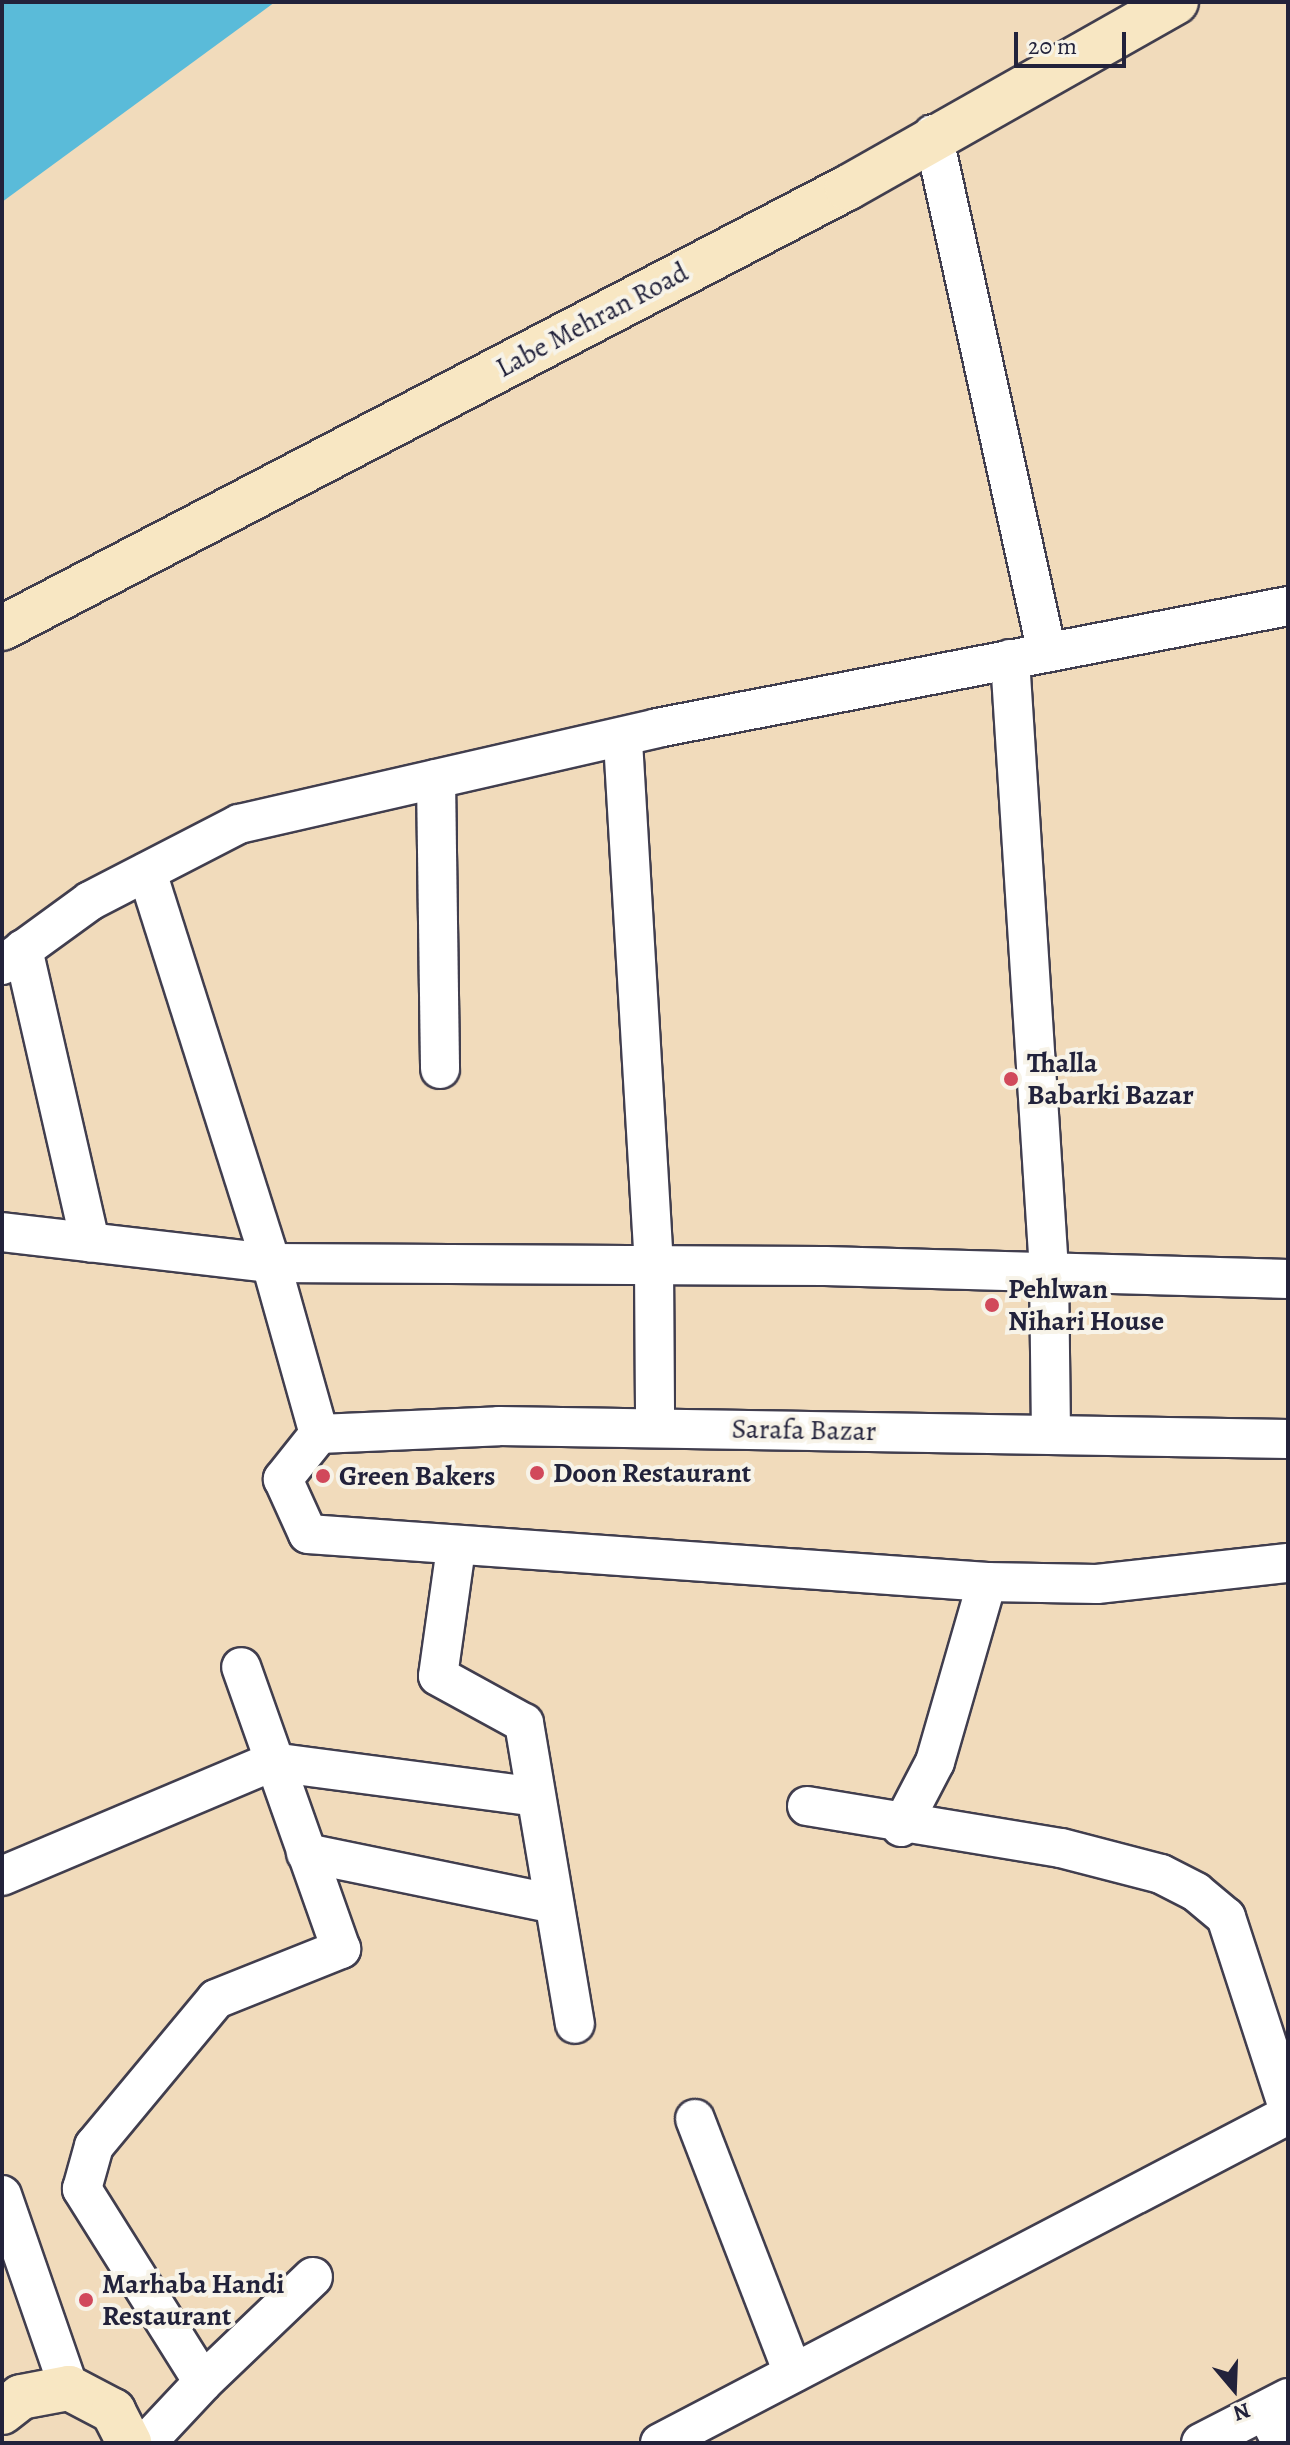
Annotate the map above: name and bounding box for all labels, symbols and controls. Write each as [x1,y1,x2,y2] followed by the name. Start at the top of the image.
[1018,16,1130,66] scale bar
[1028,30,1077,62] text: 20 m
[490,255,694,385] street label: Labe Mehran Road
[1027,1046,1194,1112] place label: Thalla Babarki Bazar
[1002,1070,1020,1088] marker: Thalla Babarki Bazar
[1008,1272,1164,1338] place label: Pehlwan Nihari House
[983,1296,1001,1314] marker: Pehlwan Nihari House
[731,1412,877,1448] street label: Sarafa Bazar
[553,1456,751,1490] place label: Doon Restaurant
[339,1459,495,1493] place label: Green Bakers
[528,1464,546,1482] marker: Doon Restaurant
[314,1467,332,1485] marker: Green Bakers
[102,2267,284,2333] place label: Marhaba Handi Restaurant
[77,2291,95,2309] marker: Marhaba Handi Restaurant
[1194,2349,1274,2429] north arrow
[1229,2395,1254,2428] text: N

